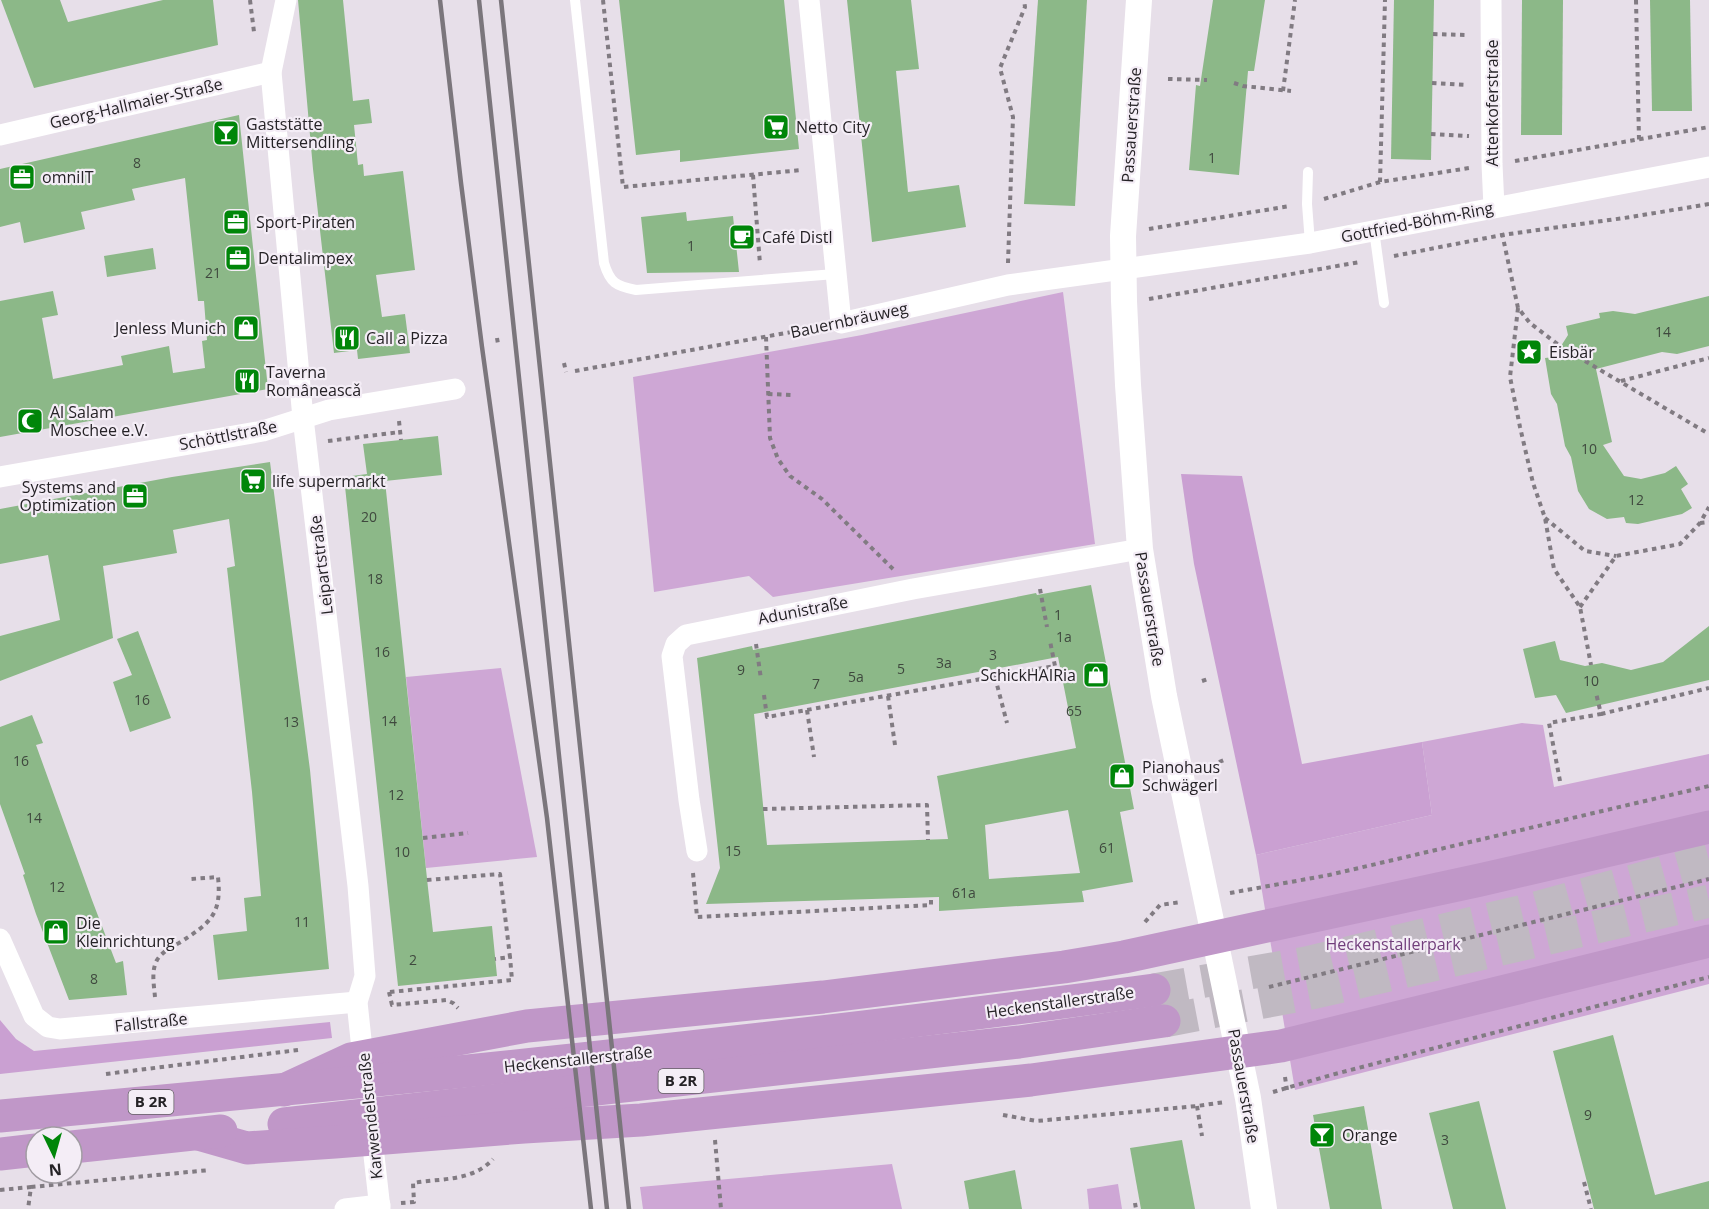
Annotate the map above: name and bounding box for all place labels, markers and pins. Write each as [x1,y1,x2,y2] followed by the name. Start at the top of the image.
[761,112,791,142] supermarket icon: Netto City
[246,113,354,153] place label: Gaststätte Mittersendling
[796,116,871,138] place label: Netto City
[211,118,241,148] bar icon: Gaststätte Mittersendling
[7,162,37,192] office icon: omniIT
[42,166,94,188] place label: omniIT
[221,207,251,237] office icon: Sport-Piraten
[256,211,355,233] place label: Sport-Piraten
[727,222,757,252] cafe icon: Café Distl
[762,226,833,248] place label: Café Distl
[223,243,253,273] office icon: Dentalimpex
[258,247,354,269] place label: Dentalimpex
[231,313,261,343] shop icon: Jenless Munich
[113,317,226,339] place label: Jenless Munich
[332,323,362,353] restaurant icon: Call a Pizza
[366,327,448,349] place label: Call a Pizza
[1514,337,1544,367] place icon: Eisbär
[1549,341,1595,363] place label: Eisbär
[266,361,361,401] place label: Taverna Româneascǎ
[232,366,262,396] restaurant icon: Taverna Româneascǎ
[50,401,148,441] place label: Al Salam Moschee e.V.
[15,406,45,436] mosque icon: Al Salam Moschee e.V.
[238,466,268,496] supermarket icon: life supermarkt
[272,470,386,492] place label: life supermarkt
[20,476,116,516] place label: Systems and Optimization
[120,481,150,511] office icon: Systems and Optimization
[1081,660,1111,690] shop icon: SchickHAIRia
[980,664,1076,686] place label: SchickHAIRia
[1142,756,1220,796] place label: Pianohaus Schwägerl
[1107,761,1137,791] shop icon: Pianohaus Schwägerl
[76,912,175,952] place label: Die Kleinrichtung
[41,917,71,947] shop icon: Die Kleinrichtung
[1307,1120,1337,1150] bar icon: Orange
[1342,1124,1397,1146] place label: Orange

